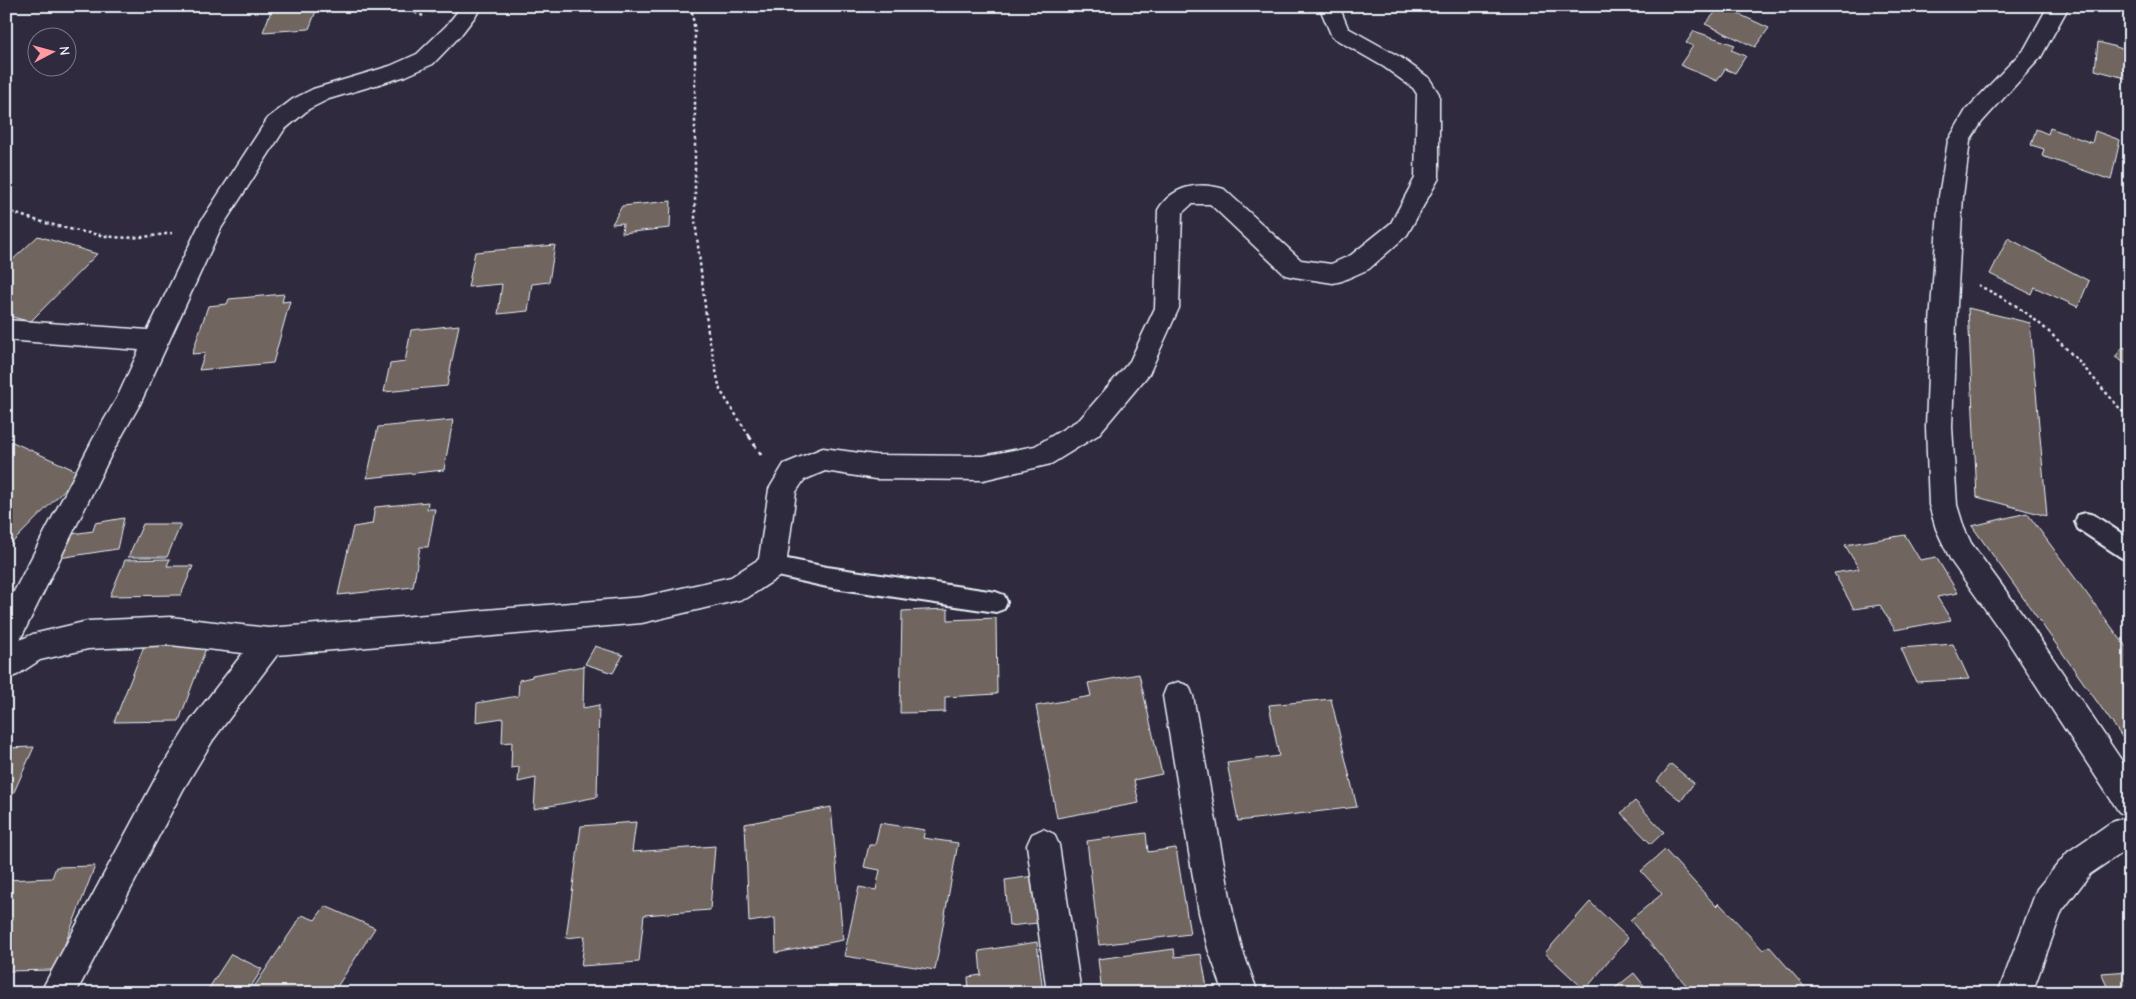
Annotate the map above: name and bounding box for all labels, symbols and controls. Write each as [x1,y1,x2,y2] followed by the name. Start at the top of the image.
[28,28,78,78] north arrow
[56,45,73,56] text: N

